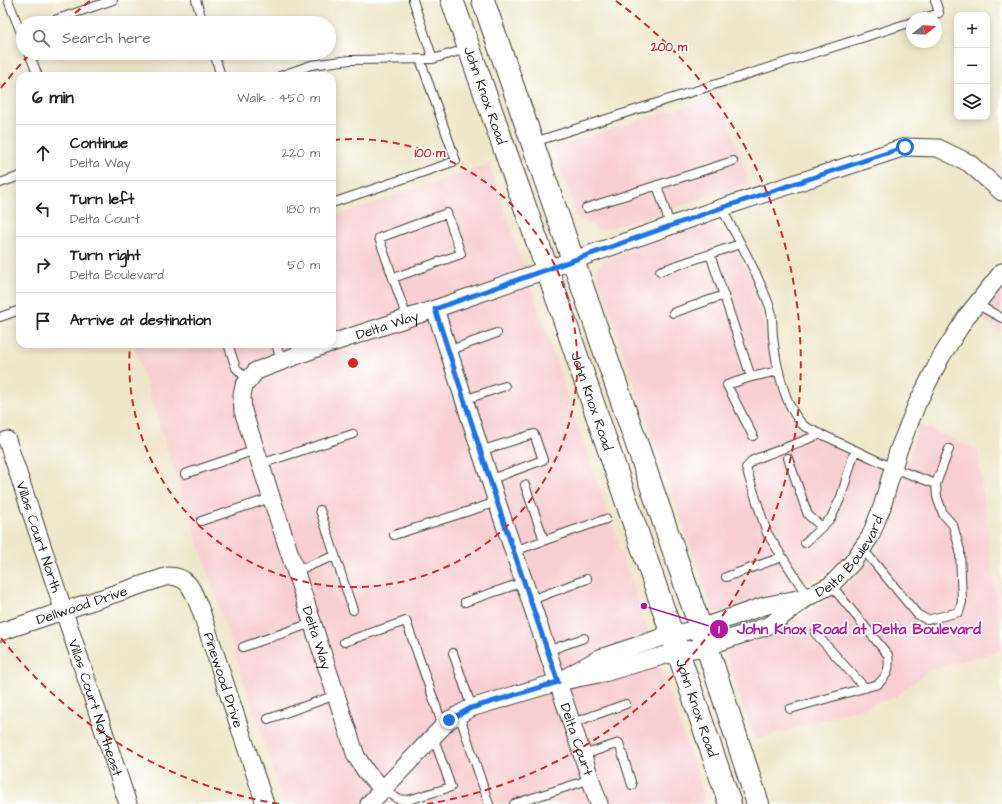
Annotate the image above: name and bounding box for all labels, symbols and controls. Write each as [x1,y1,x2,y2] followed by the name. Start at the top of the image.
[906,12,942,48] north arrow
[954,12,990,120] map controls
[954,12,990,48] button: +
[16,16,336,60] search box
[30,27,52,49] icon: search
[62,28,151,49] text: Search here
[650,39,688,56] text: 200 m
[458,44,511,147] street label: John Knox Road
[954,48,990,84] button: −
[954,84,990,120] button: layers
[32,86,74,110] text: 6 min
[237,89,320,107] text: Walk · 450 m
[70,133,128,154] text: Continue
[896,138,914,156] route start
[32,142,54,164] icon: ahead
[282,144,320,162] text: 220 m
[415,145,446,162] text: 100 m
[70,154,131,172] text: Delta Way
[70,189,134,210] text: Turn left
[32,198,54,220] icon: left
[286,200,320,218] text: 180 m
[70,210,140,228] text: Delta Court
[70,245,141,266] text: Turn right
[32,254,54,276] icon: right
[287,256,320,274] text: 50 m
[70,266,164,284] text: Delta Boulevard
[353,306,422,345] street label: Delta Way
[32,310,54,332] icon: arrive
[70,310,211,331] text: Arrive at destination
[565,350,617,453] street label: John Knox Road
[346,356,360,370] centre of rings
[10,479,66,595] street label: Villas Court North
[812,513,889,602] street label: Delta Boulevard
[34,581,130,630] street label: Dellwood Drive
[297,604,336,672] street label: Delta Way
[709,615,989,642] callout: John Knox Road at Delta Boulevard
[736,619,981,640] text: John Knox Road at Delta Boulevard
[718,621,720,638] text: 1
[198,630,248,731] street label: Pinewood Drive
[63,637,127,779] street label: Villas Court Northeast
[670,656,722,760] street label: John Knox Road
[555,700,598,779] street label: Delta Court
[440,711,458,729] route end

